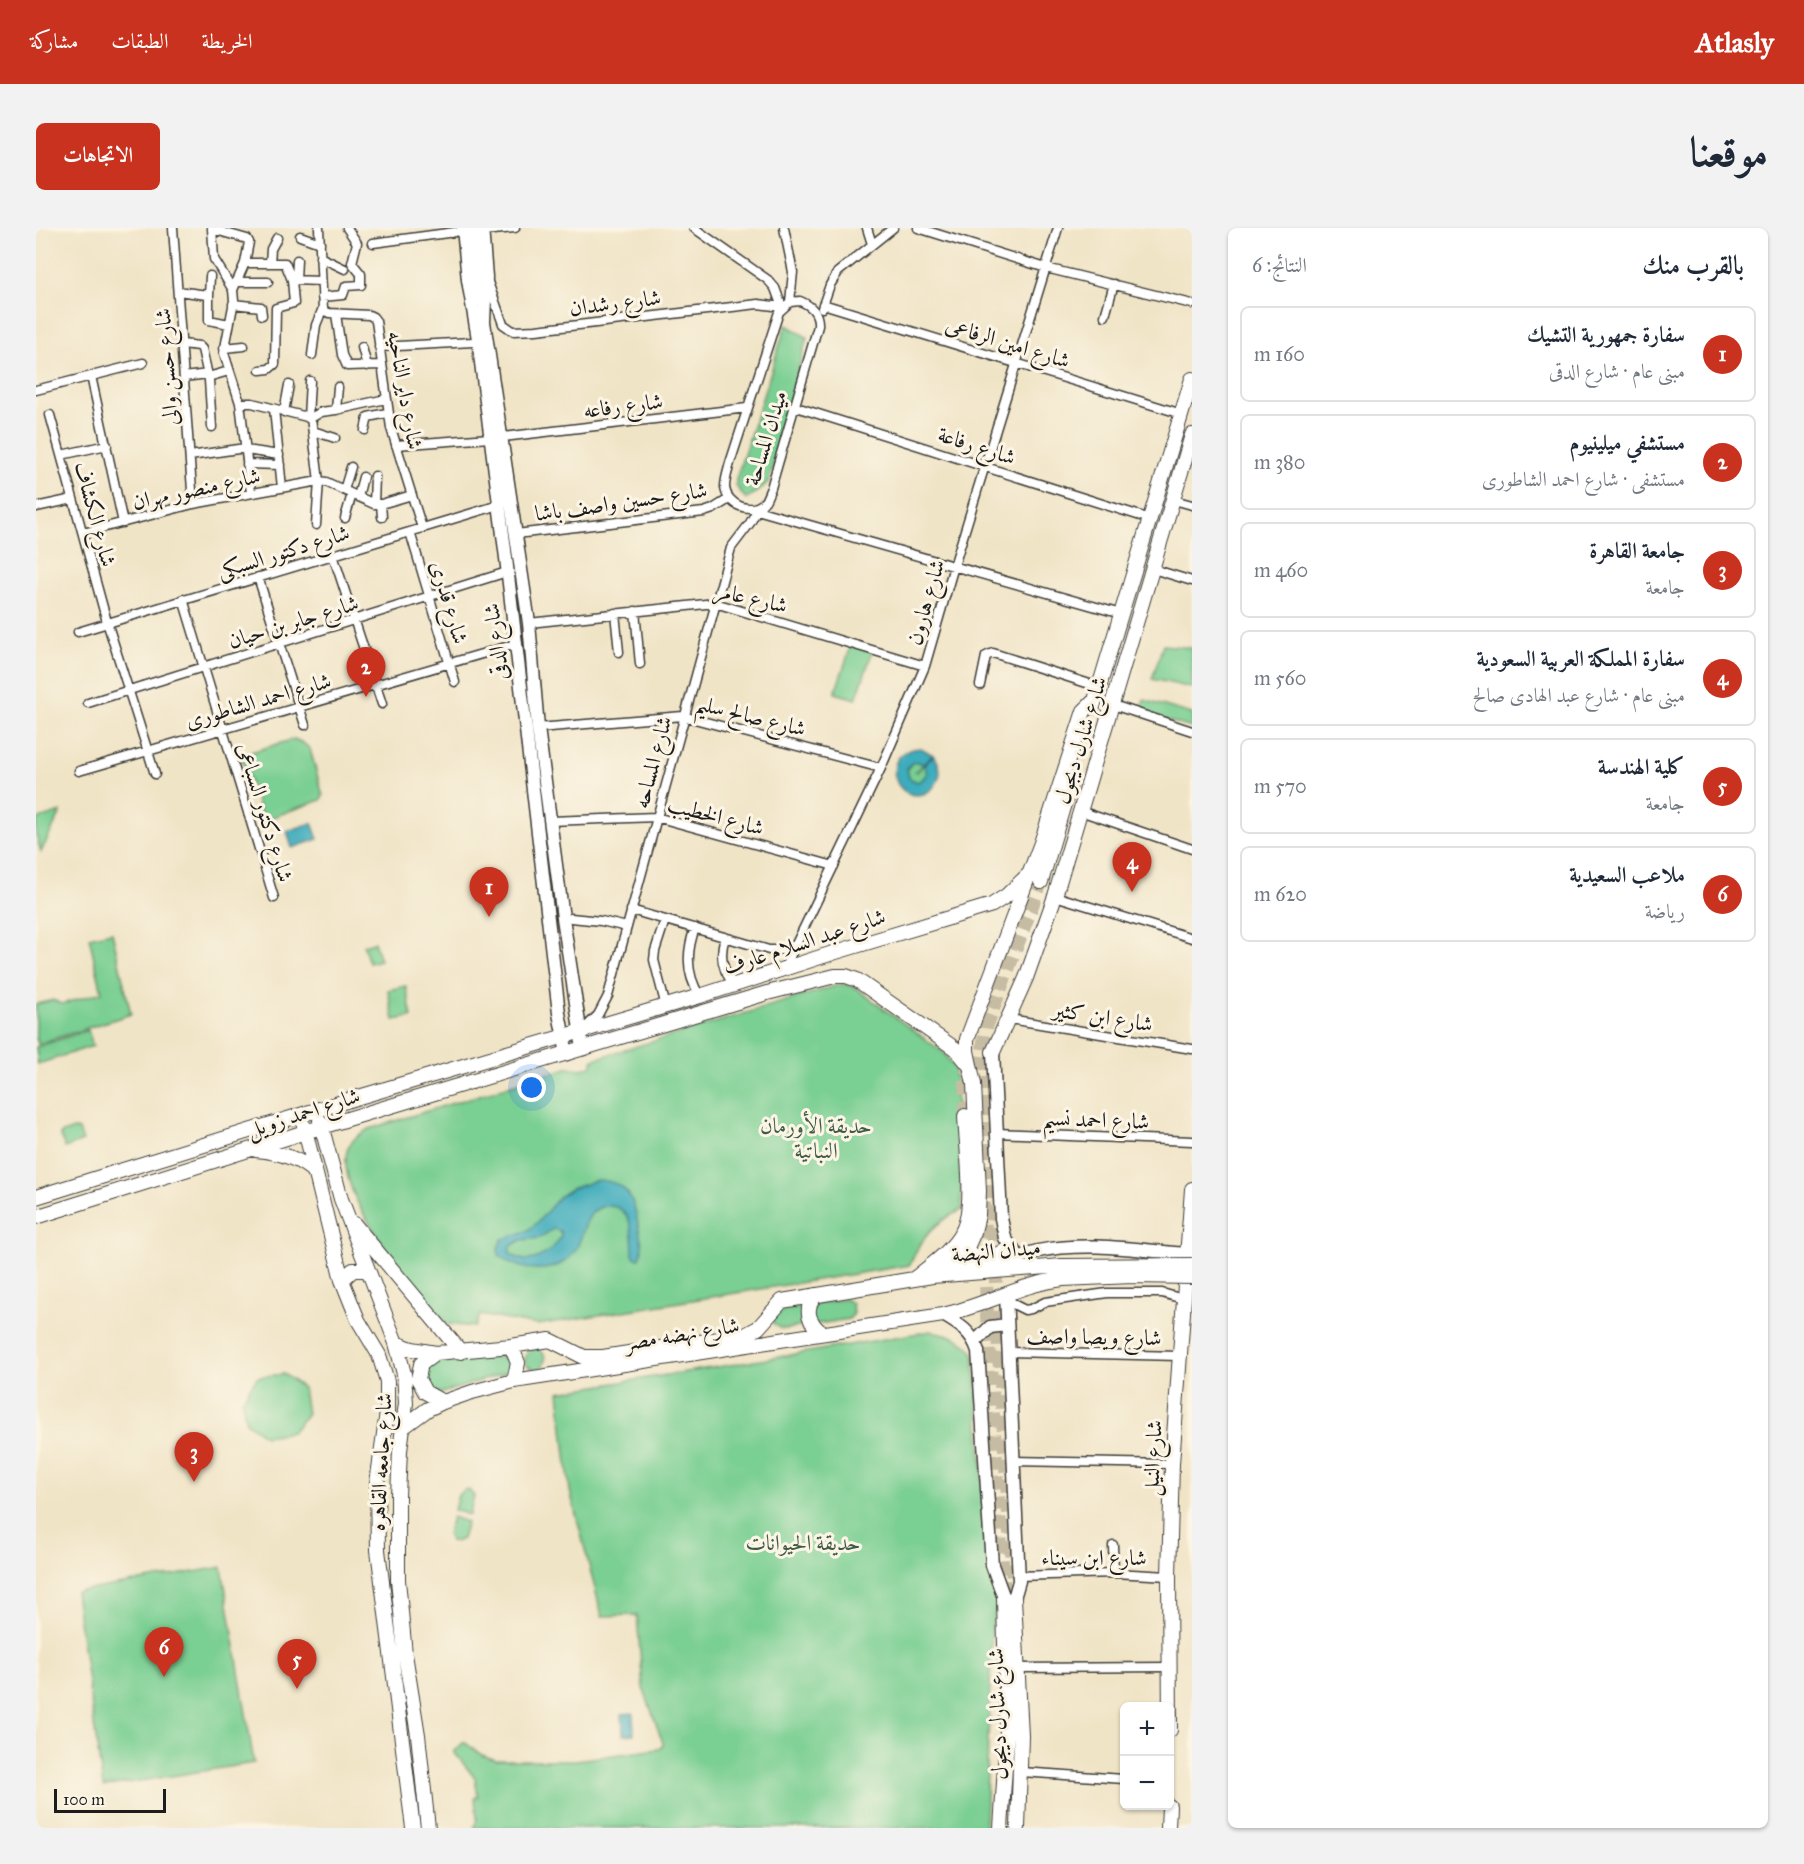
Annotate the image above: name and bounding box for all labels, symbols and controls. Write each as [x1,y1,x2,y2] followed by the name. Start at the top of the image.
[1696,25,1774,60] text: Atlasly
[30,28,78,54] text: مشاركة
[111,28,168,54] text: الطبقات
[201,28,253,54] text: الخريطة
[36,123,160,190] button: الاتجاهات
[1690,126,1768,178] text: موقعنا
[1642,249,1744,281] text: بالقرب منك
[1252,253,1307,277] text: النتائج: 6
[568,283,663,326] street label: شارع رشدان
[149,307,189,427] street label: شارع حسن والى
[941,311,1073,379] street label: شارع امين الرفاعى
[1527,321,1685,348] text: سفارة جمهورية التشيك
[377,329,429,452] street label: شارع داير الناحيه
[1254,342,1305,366] text: 160 m
[1719,342,1726,366] text: 1
[1549,359,1685,383] text: مبنى عام · شارع الدقى
[582,387,665,429] street label: شارع رفاعه
[738,387,793,489] street label: ميدان المساحة
[933,420,1019,475] street label: شارع رفاعة
[1570,429,1685,456] text: مستشفي ميلينيوم
[1254,450,1305,474] text: 380 m
[1718,450,1727,474] text: 2
[64,459,122,571] street label: شارع الكشاف
[130,462,264,520] street label: شارع منصور مهران
[1482,467,1685,491] text: مستشفى · شارع احمد الشاطورى
[533,476,710,532] street label: شارع حسين واصف باشا
[214,519,354,589] street label: شارع دكتور السبكى
[1589,537,1685,564] text: جامعة القاهرة
[900,556,955,650] street label: شارع هارون
[420,557,474,648] street label: شارع قدرى
[1254,558,1308,582] text: 460 m
[1719,558,1727,582] text: 3
[1646,575,1685,599] text: جامعة
[710,576,790,624] street label: شارع عامر
[225,589,363,659] street label: شارع جابر بن حيان
[477,601,519,682] street label: شارع الدقى
[1477,645,1685,672] text: سفارة المملكة العربية السعودية
[346,648,386,697] pin: 2
[1254,666,1306,690] text: 560 m
[1717,666,1728,690] text: 4
[182,667,336,739] street label: شارع احمد الشاطورى
[1048,673,1117,809] street label: شارع شارل ديجول
[1473,683,1685,707] text: مبنى عام · شارع عبد الهادى صالح
[691,689,809,750] street label: شارع صالح سليم
[627,713,683,813] street label: شارع المساحه
[227,739,300,887] street label: شارع دكتور السباعى
[1598,753,1685,780] text: كلية الهندسة
[1254,774,1307,798] text: 570 m
[1718,774,1727,798] text: 5
[664,790,767,846] street label: شارع الخطيب
[1646,791,1685,815] text: جامعة
[1112,842,1152,892] pin: 4
[1569,861,1685,888] text: ملاعب السعيدية
[470,868,508,917] pin: 1
[1254,882,1307,906] text: 620 m
[1717,882,1728,906] text: 6
[1645,899,1685,923] text: رياضة
[720,903,891,986] street label: شارع عبد السلام عارف
[1048,995,1155,1043] street label: شارع ابن كثير
[517,1073,546,1102] your location
[243,1081,365,1148] street label: شارع احمد زويل
[1042,1104,1150,1143] street label: شارع احمد نسيم
[760,1110,872,1164] park label: حديقة الأورمان النباتية
[950,1233,1042,1269] street label: ميدان النهضة
[621,1311,742,1361] street label: شارع نهضه مصر
[1026,1322,1162,1356] street label: شارع ويصا واصف
[363,1392,403,1532] street label: شارع جامعه القاهره
[1137,1419,1173,1497] street label: شارع النيل
[174,1432,214,1482] pin: 3
[745,1529,861,1556] park label: حديقة الحيوانات
[1041,1544,1147,1576] street label: شارع ابن سيناء
[144,1628,184,1677] pin: 6
[278,1640,316,1689] pin: 5
[982,1647,1018,1780] street label: شارع شارل ديجول
[1120,1702,1174,1810] map controls
[1120,1702,1174,1756] button: +
[1120,1756,1174,1810] button: −
[54,1786,166,1814] scale bar
[63,1790,105,1809] text: 100 m

